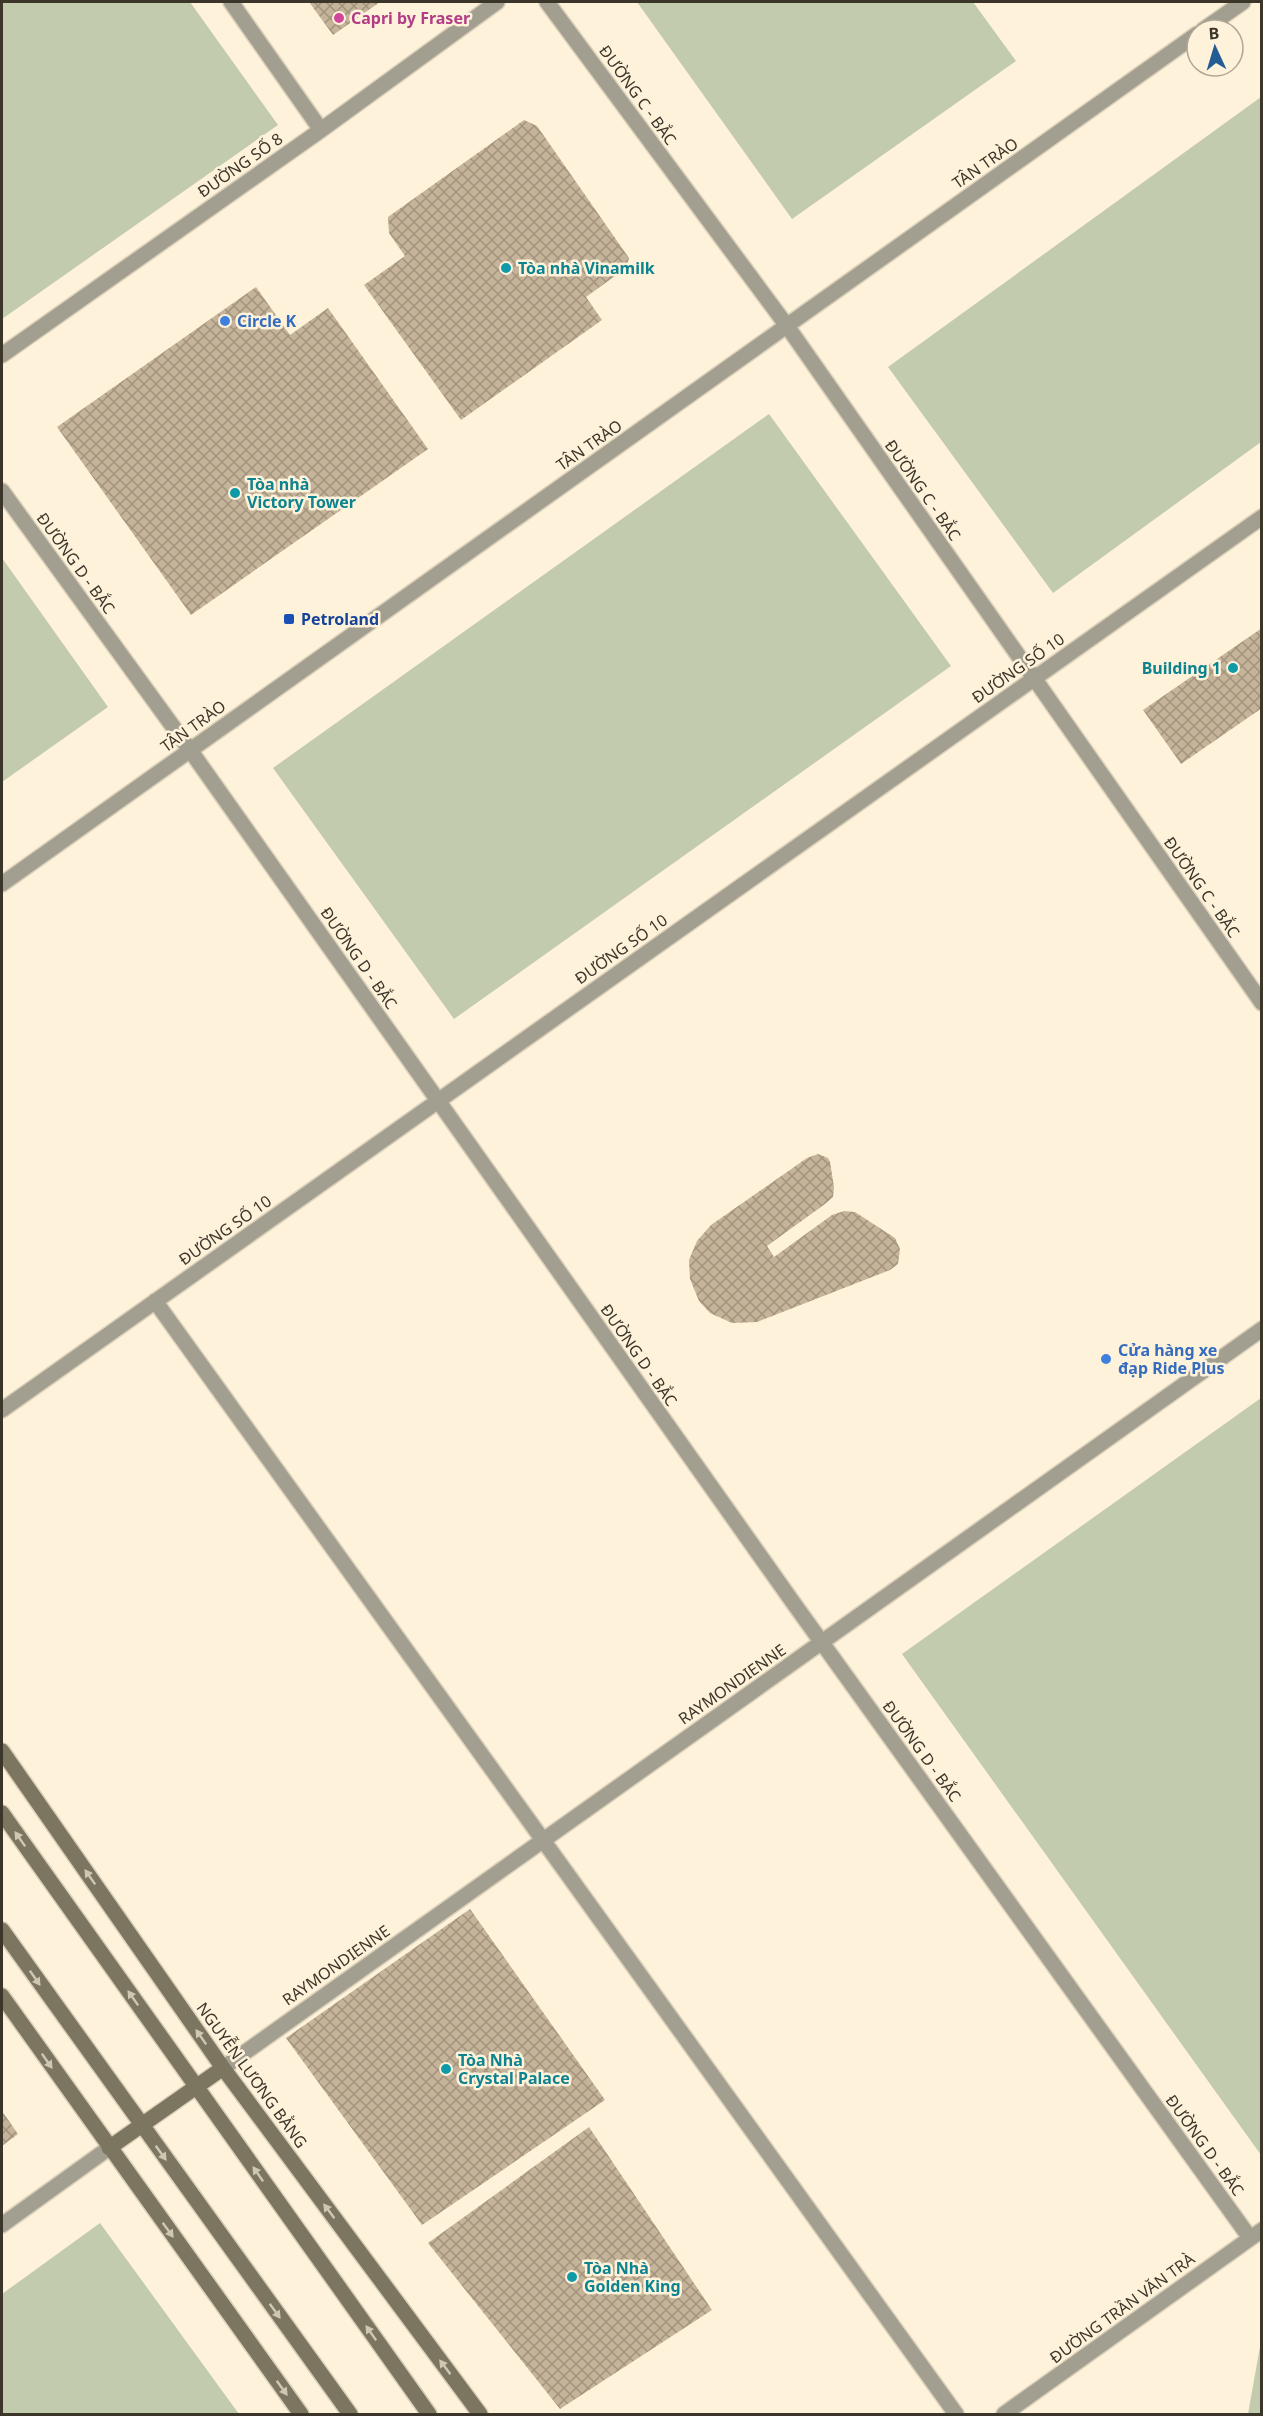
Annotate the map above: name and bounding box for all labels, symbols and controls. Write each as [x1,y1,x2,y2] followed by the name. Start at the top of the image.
[351,7,470,29] place label: Capri by Fraser
[332,11,346,25] marker: Capri by Fraser
[1185,18,1245,78] north arrow
[1208,22,1220,44] text: B
[594,41,682,149] street label: ĐƯỜNG C - BẮC
[193,128,287,202] street label: ĐƯỜNG SỐ 8
[948,132,1022,194] street label: TÂN TRÀO
[518,257,655,279] place label: Tòa nhà Vinamilk
[499,261,513,275] marker: Tòa nhà Vinamilk
[237,310,297,332] place label: Circle K
[218,314,232,328] marker: Circle K
[552,414,626,476] street label: TÂN TRÀO
[880,435,966,545] street label: ĐƯỜNG C - BẮC
[247,473,356,513] place label: Tòa nhà Victory Tower
[228,486,242,500] marker: Tòa nhà Victory Tower
[32,508,120,618] street label: ĐƯỜNG D - BẮC
[301,608,379,630] place label: Petroland
[282,612,296,626] marker: Petroland
[967,628,1069,708] street label: ĐƯỜNG SỐ 10
[1142,657,1221,679] place label: Building 1
[1226,661,1240,675] marker: Building 1
[156,695,230,757] street label: TÂN TRÀO
[1159,832,1245,942] street label: ĐƯỜNG C - BẮC
[316,903,402,1013] street label: ĐƯỜNG D - BẮC
[570,909,672,989] street label: ĐƯỜNG SỐ 10
[174,1190,276,1270] street label: ĐƯỜNG SỐ 10
[596,1300,682,1410] street label: ĐƯỜNG D - BẮC
[1118,1339,1224,1379] place label: Cửa hàng xe đạp Ride Plus
[1099,1352,1113,1366] marker: Cửa hàng xe đạp Ride Plus
[674,1639,790,1729] street label: RAYMONDIENNE
[878,1696,966,1806] street label: ĐƯỜNG D - BẮC
[14,1831,26,1847] one-way arrow
[84,1869,96,1884] one-way arrow
[278,1920,394,2010] street label: RAYMONDIENNE
[29,1970,41,1985] one-way arrow
[127,1990,139,2006] one-way arrow
[192,1998,312,2152] street label: NGUYỄN LƯƠNG BẰNG
[195,2029,207,2045] one-way arrow
[458,2049,570,2089] place label: Tòa Nhà Crystal Palace
[41,2052,53,2068] one-way arrow
[439,2062,453,2076] marker: Tòa Nhà Crystal Palace
[1161,2090,1249,2200] street label: ĐƯỜNG D - BẮC
[155,2145,167,2161] one-way arrow
[252,2166,264,2182] one-way arrow
[323,2203,335,2219] one-way arrow
[162,2222,173,2238] one-way arrow
[1045,2247,1200,2368] street label: ĐƯỜNG TRẦN VĂN TRÀ
[584,2257,681,2297] place label: Tòa Nhà Golden King
[565,2270,579,2284] marker: Tòa Nhà Golden King
[269,2303,281,2319] one-way arrow
[365,2325,377,2341] one-way arrow
[439,2360,451,2376] one-way arrow
[276,2380,288,2396] one-way arrow

